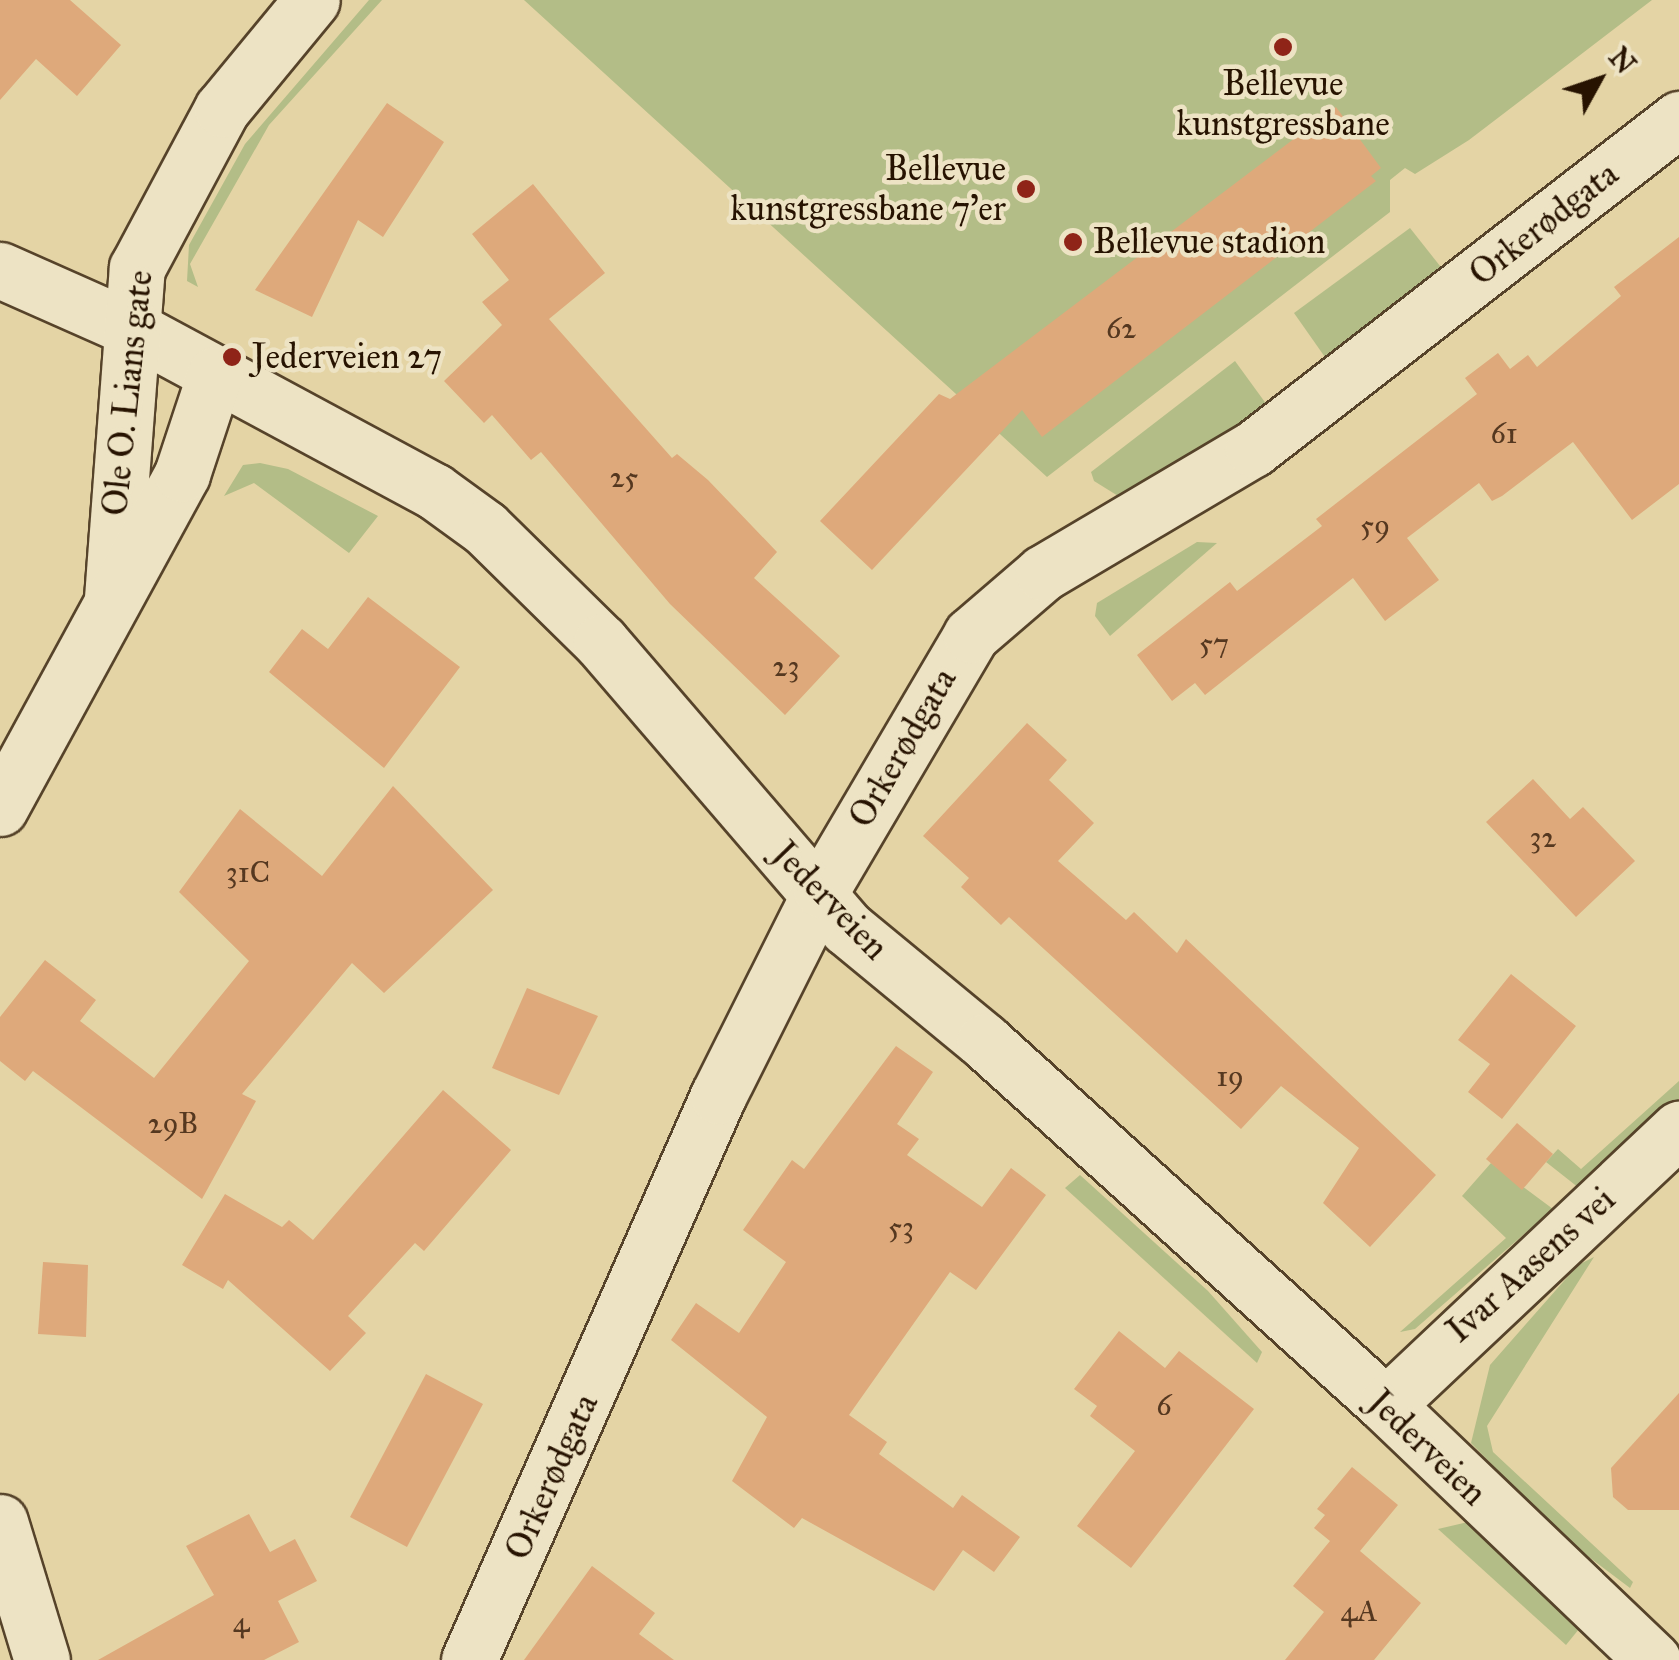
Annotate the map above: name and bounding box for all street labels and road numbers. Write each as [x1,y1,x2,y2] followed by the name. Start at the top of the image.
[1461,153,1627,295] street label: Orkerødgata
[94,268,162,518] street label: Ole O. Lians gate
[841,661,965,835] street label: Orkerødgata
[764,833,896,969] street label: Jederveien
[1438,1179,1624,1351] street label: Ivar Aasens vei
[1359,1382,1495,1514] street label: Jederveien
[497,1388,607,1566] street label: Orkerødgata

